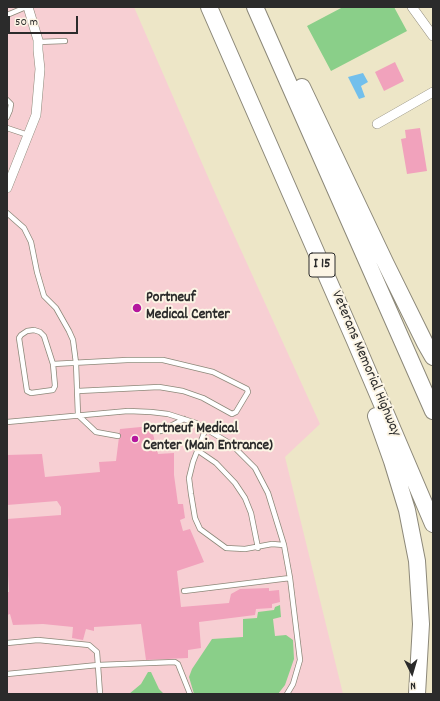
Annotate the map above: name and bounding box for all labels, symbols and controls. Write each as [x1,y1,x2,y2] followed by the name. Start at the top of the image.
[10,8,80,34] scale bar
[15,14,38,31] text: 50 m
[309,253,335,277] road number: I 15
[326,288,404,440] street label: Veterans Memorial Highway
[146,290,230,325] place label: Portneuf Medical Center
[131,302,143,314] marker: Portneuf Medical Center
[143,421,273,456] place label: Portneuf Medical Center (Main Entrance)
[130,434,140,444] marker: Portneuf Medical Center (Main Entrance)
[392,653,432,693] north arrow
[410,677,416,693] text: N

